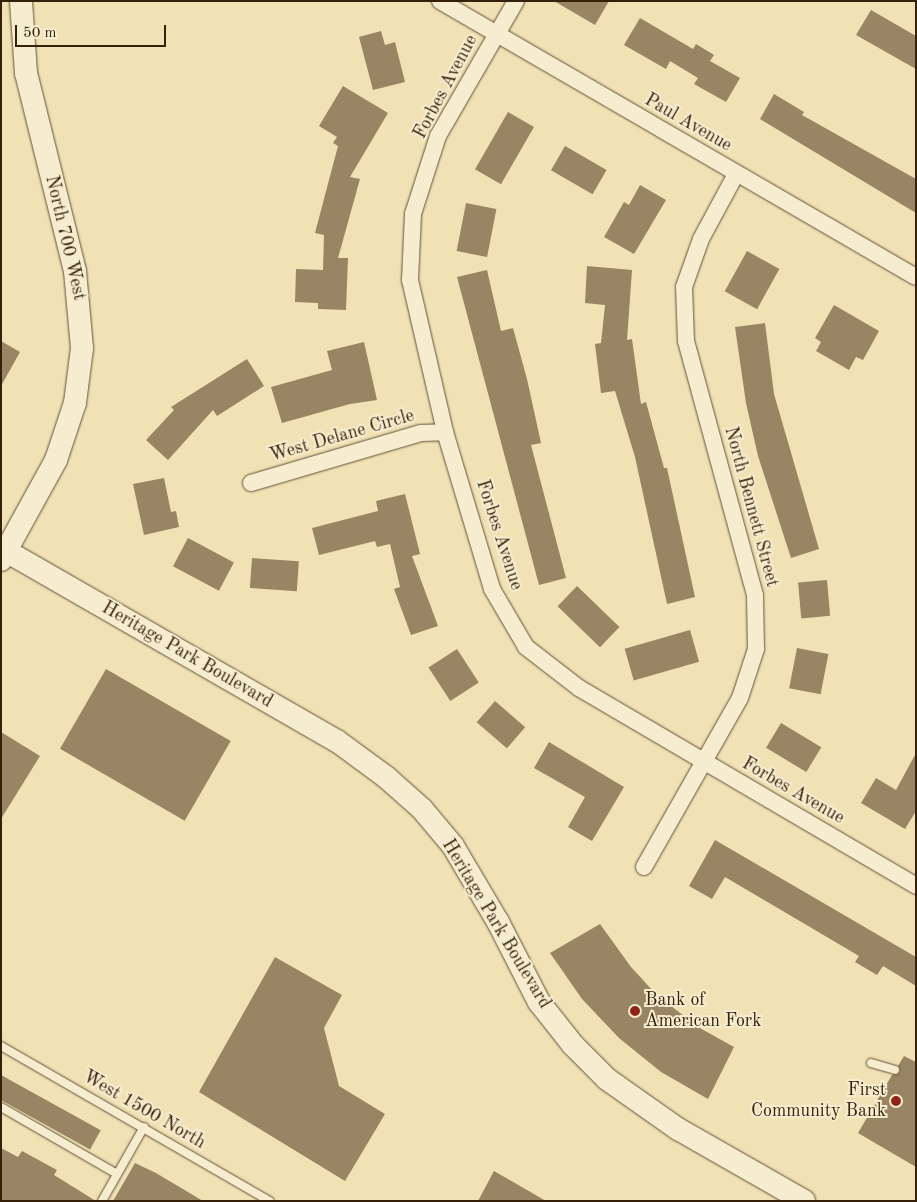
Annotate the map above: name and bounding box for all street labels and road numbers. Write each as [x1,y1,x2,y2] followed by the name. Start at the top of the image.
[410,31,482,143] street label: Forbes Avenue
[641,89,735,157] street label: Paul Avenue
[40,173,90,303] street label: North 700 West
[267,405,417,467] street label: West Delane Circle
[719,424,783,590] street label: North Bennett Street
[471,477,527,593] street label: Forbes Avenue
[98,597,276,713] street label: Heritage Park Boulevard
[738,753,848,829] street label: Forbes Avenue
[437,835,555,1013] street label: Heritage Park Boulevard
[79,1066,209,1154] street label: West 1500 North

